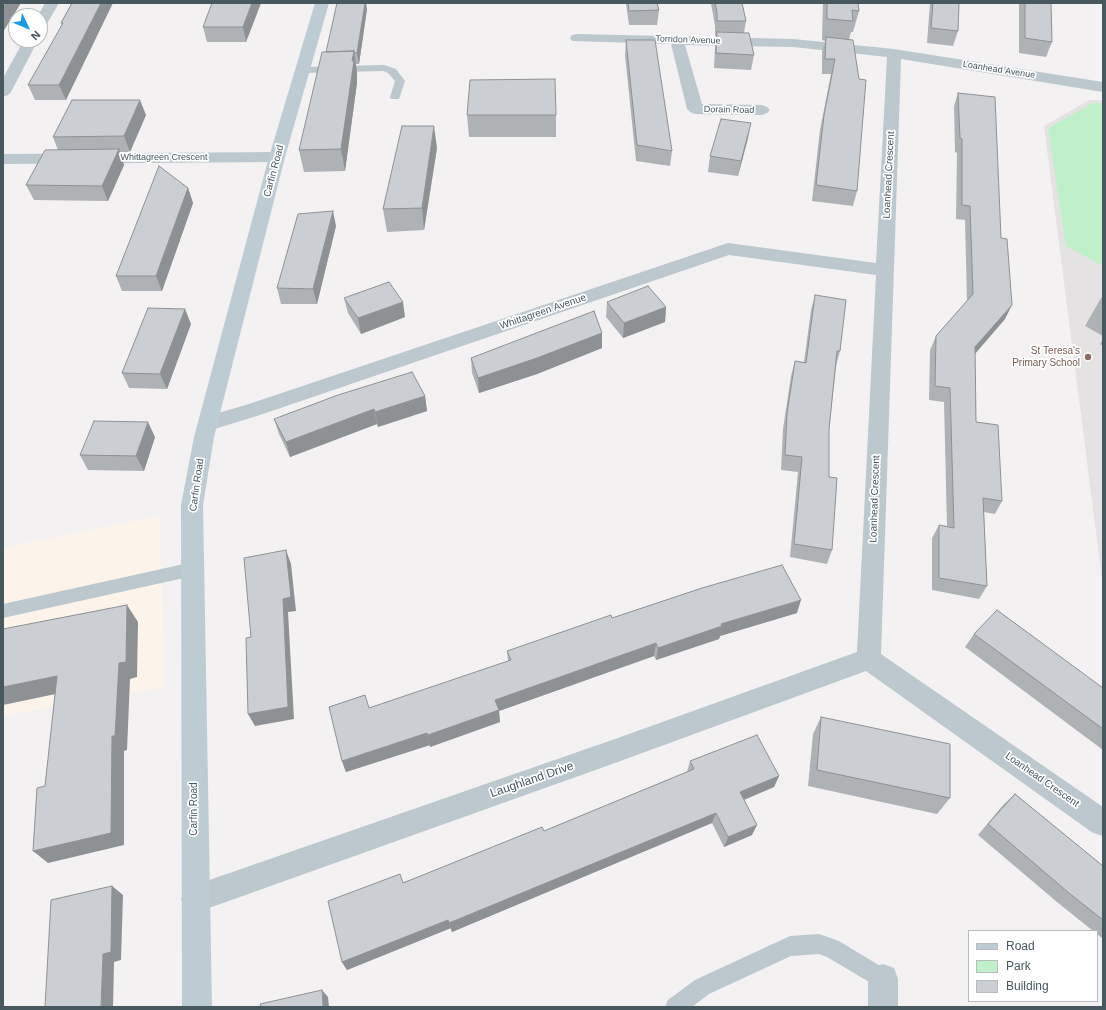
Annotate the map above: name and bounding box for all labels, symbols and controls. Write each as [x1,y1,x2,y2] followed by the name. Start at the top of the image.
[8,8,48,48] north arrow
[29,29,43,43] text: N
[655,33,721,47] street label: Torridon Avenue
[962,59,1036,81] street label: Loanhead Avenue
[704,104,754,116] street label: Dorain Road
[881,131,897,219] street label: Loanhead Crescent
[261,144,287,198] street label: Carfin Road
[120,153,208,163] street label: Whittagreen Crescent
[498,292,588,332] street label: Whittagreen Avenue
[1012,345,1080,368] place label: St Teresa's Primary School
[1083,352,1093,362] marker: St Teresa's Primary School
[867,455,883,543] street label: Loanhead Crescent
[187,458,207,512] street label: Carfin Road
[1003,750,1081,810] street label: Loanhead Crescent
[488,759,576,801] street label: Laughland Drive
[188,782,200,836] street label: Carfin Road
[968,930,1098,1002] legend
[1006,939,1035,953] text: Road
[1006,959,1031,973] text: Park
[1006,979,1049,993] text: Building

